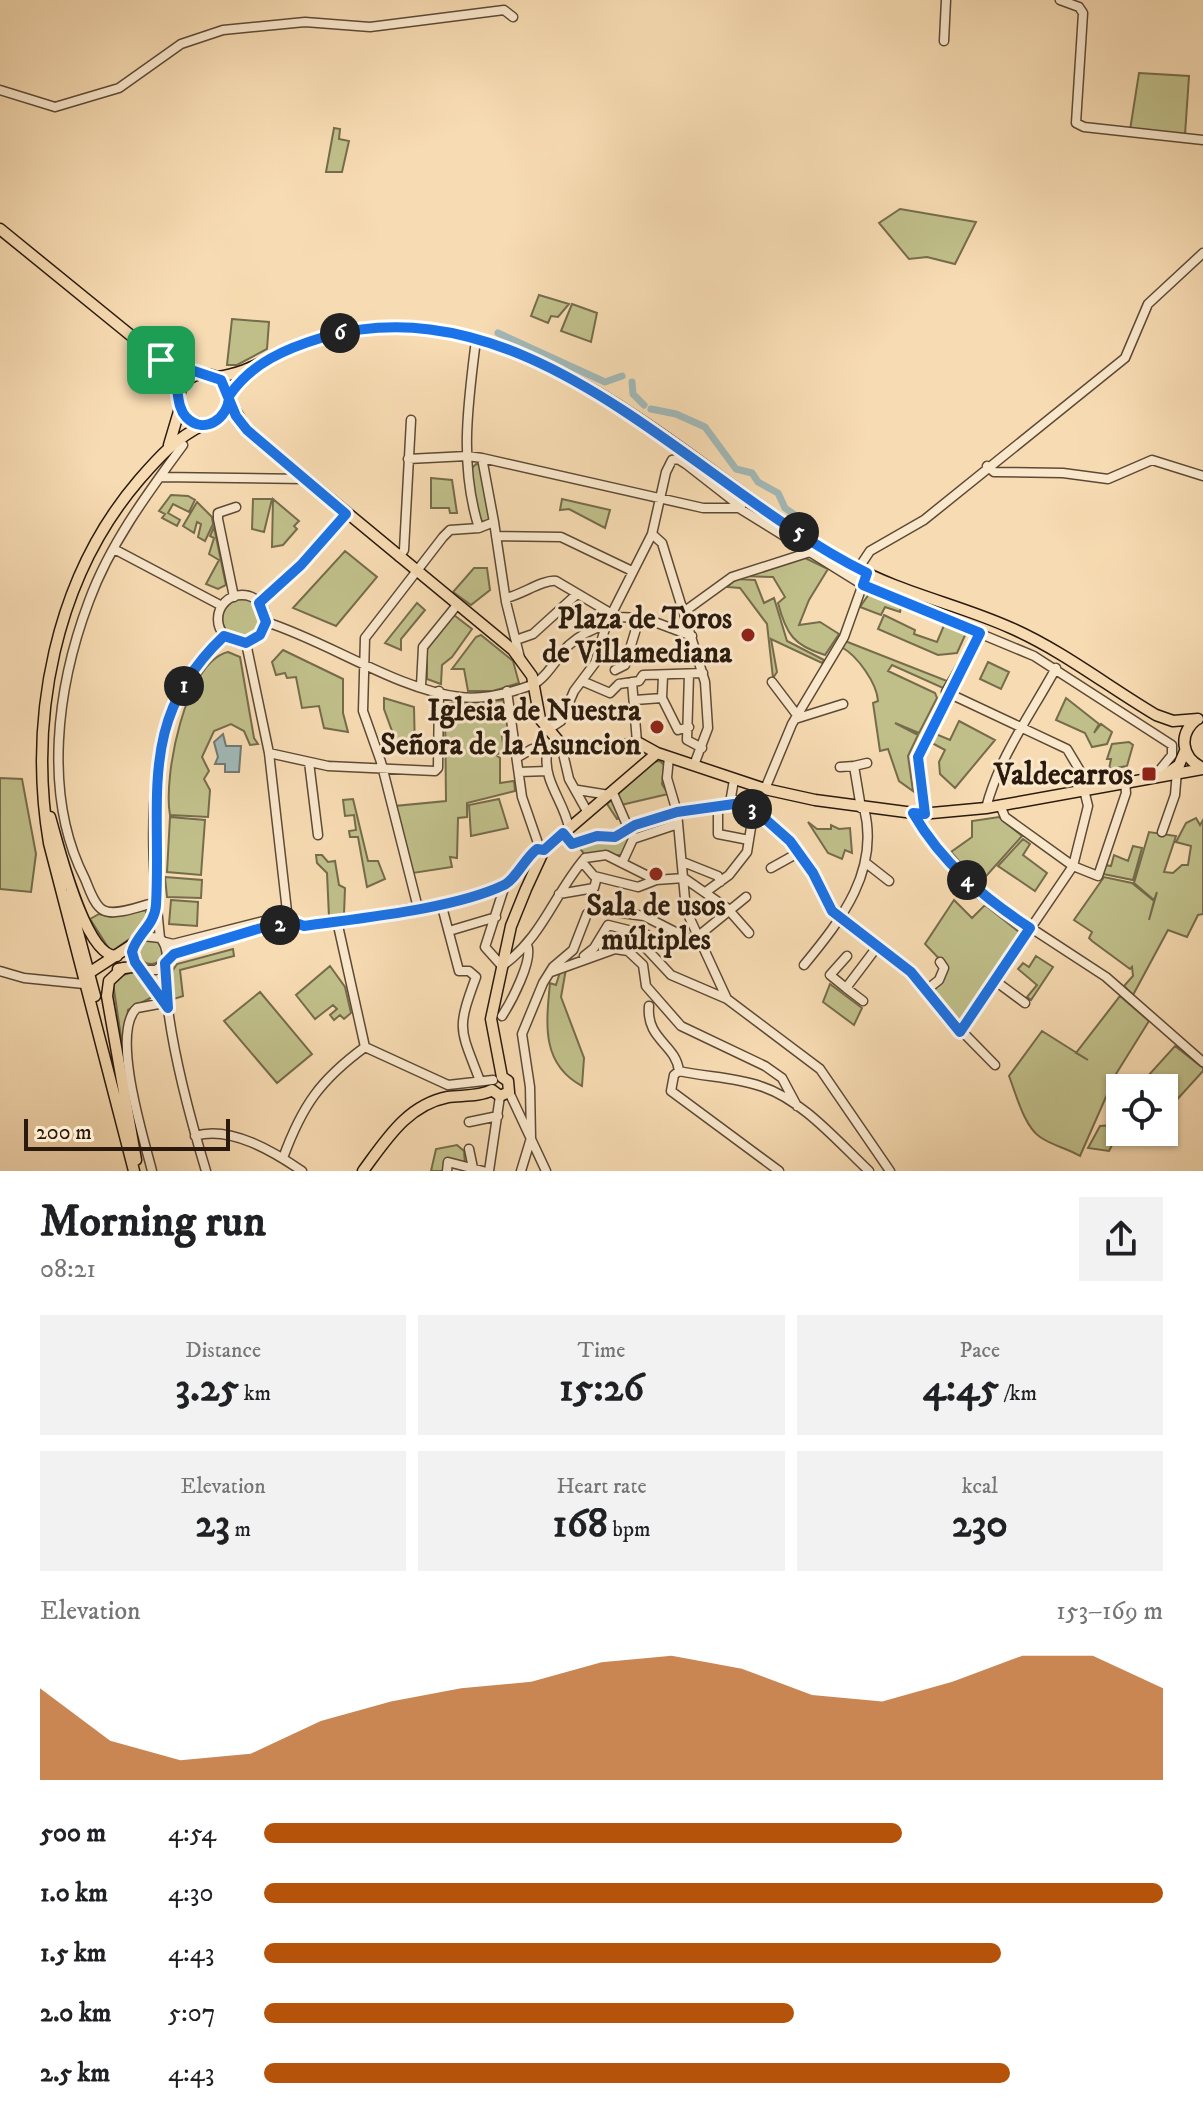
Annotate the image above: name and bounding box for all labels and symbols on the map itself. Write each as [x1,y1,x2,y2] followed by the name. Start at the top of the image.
[320,313,360,353] pin: 6
[127,326,195,394] pin
[779,512,819,552] pin: 5
[542,601,733,672] place label: Plaza de Toros de Villamediana
[739,626,757,644] marker: Plaza de Toros de Villamediana
[164,666,204,706] pin: 1
[380,693,642,764] place label: Iglesia de Nuestra Señora de la Asuncion
[648,718,666,736] marker: Iglesia de Nuestra Señora de la Asuncion
[993,757,1133,794] place label: Valdecarros
[1140,765,1158,783] marker: Valdecarros
[732,789,772,829] pin: 3
[947,860,987,900] pin: 4
[647,865,665,883] marker: Sala de usos múltiples
[586,888,726,959] place label: Sala de usos múltiples
[260,905,300,945] pin: 2
[24,1115,230,1151] scale bar

